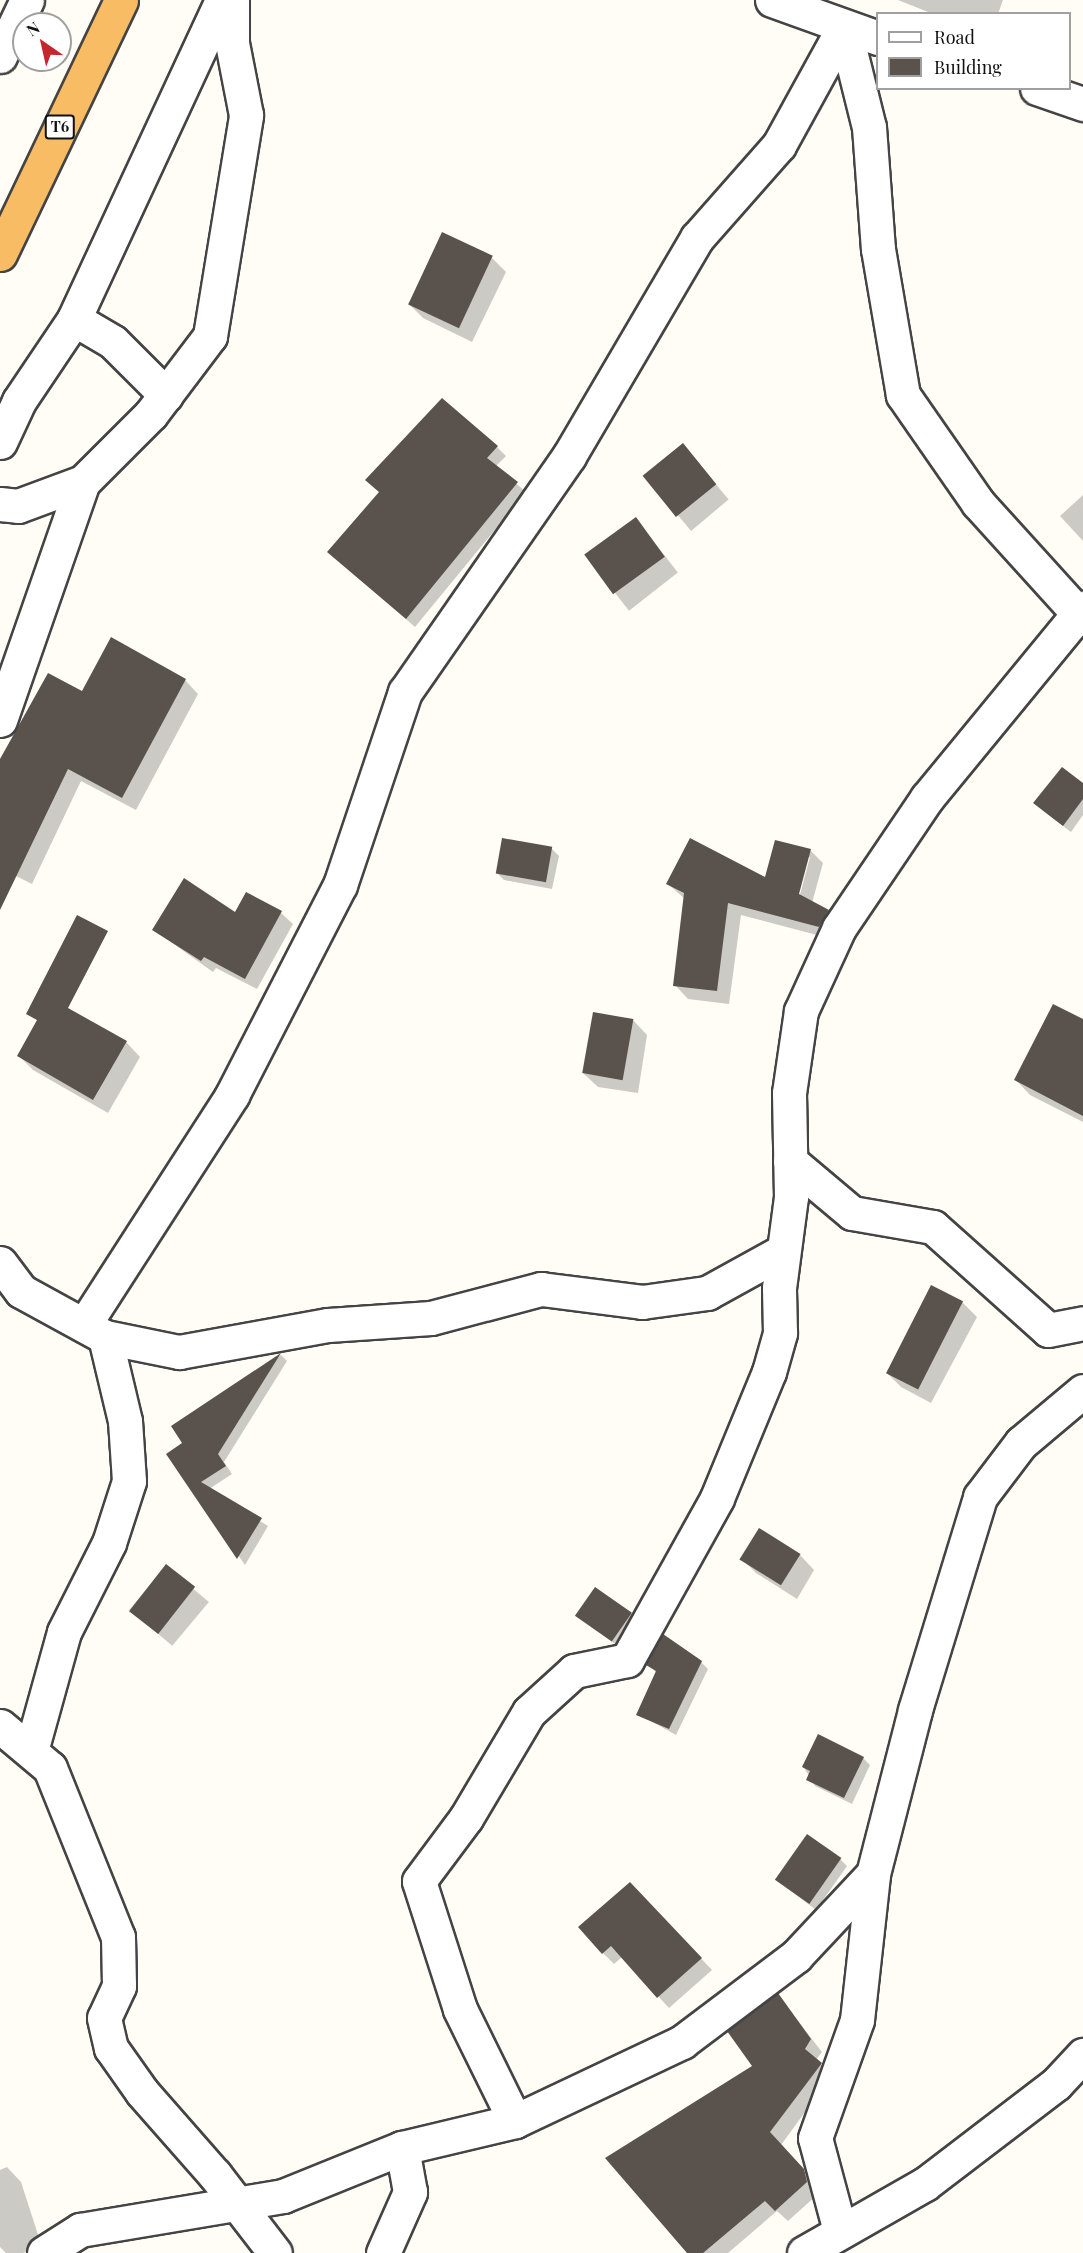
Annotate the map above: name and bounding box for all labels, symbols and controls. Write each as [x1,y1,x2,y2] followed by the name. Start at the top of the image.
[12,12,72,72] north arrow
[876,12,1071,90] legend
[22,16,43,40] text: N
[934,25,975,49] text: Road
[934,55,1002,79] text: Building
[44,115,76,139] road number: T6

